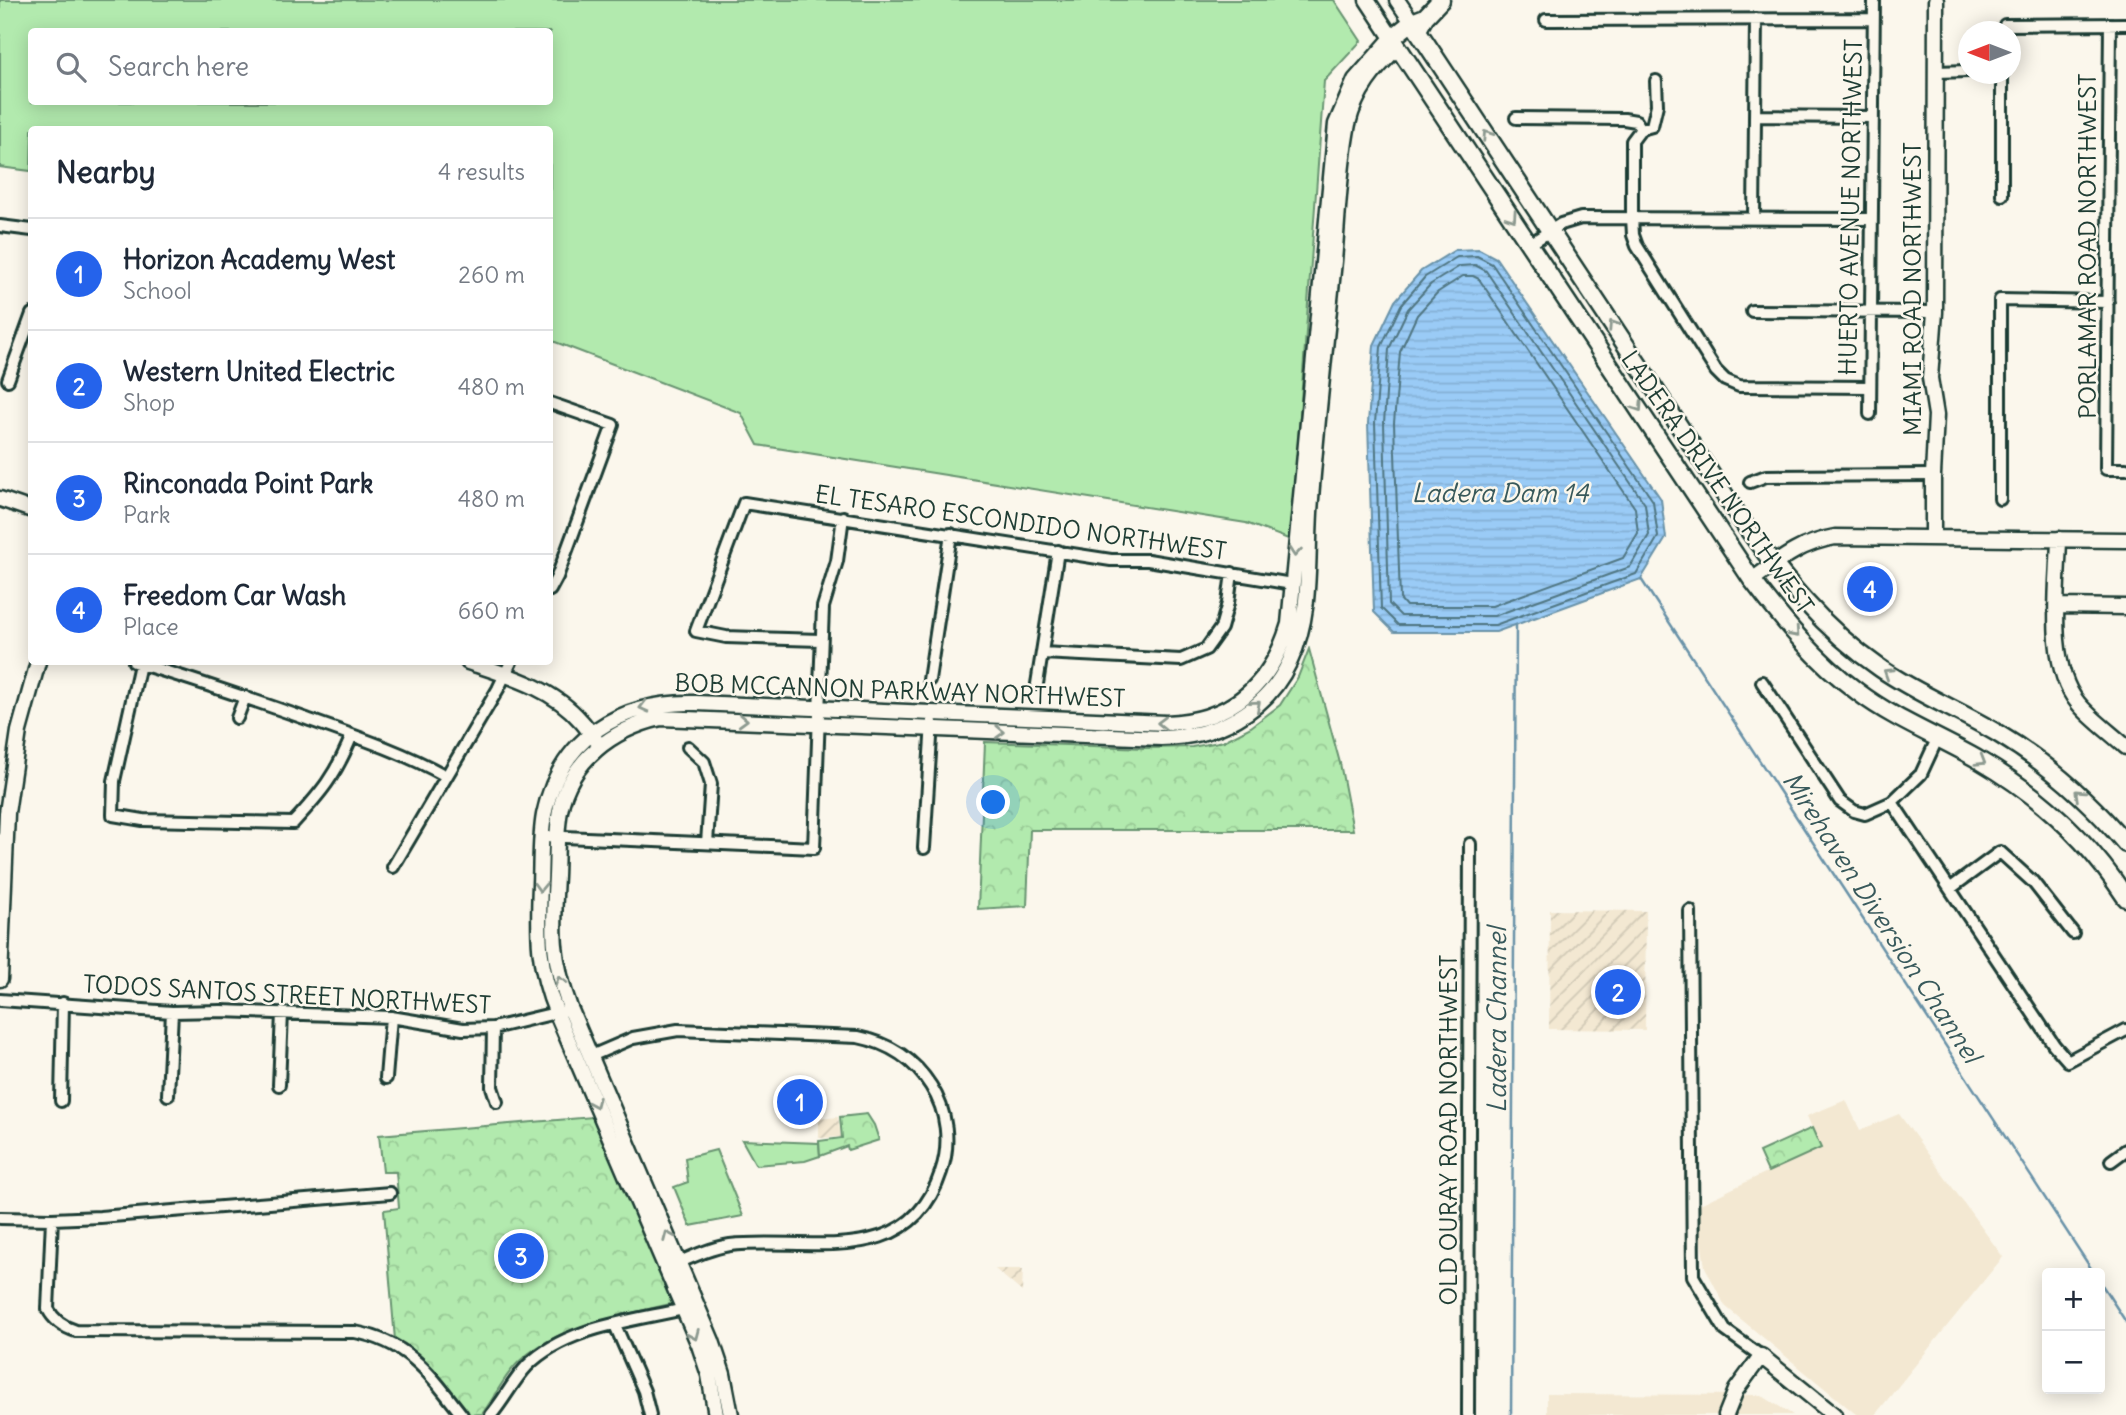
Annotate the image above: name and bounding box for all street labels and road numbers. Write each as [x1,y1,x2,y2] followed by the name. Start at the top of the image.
[1832,38,1868,376] street label: HUERTO AVENUE NORTHWEST
[2072,73,2102,419] street label: PORLAMAR ROAD NORTHWEST
[1897,142,1927,436] street label: MIAMI ROAD NORTHWEST
[1615,344,1821,620] street label: LADERA DRIVE NORTHWEST
[813,478,1229,566] street label: EL TESARO ESCONDIDO NORTHWEST
[674,667,1126,713] street label: BOB MCCANNON PARKWAY NORTHWEST
[1433,954,1463,1306] street label: OLD OURAY ROAD NORTHWEST
[82,968,492,1020] street label: TODOS SANTOS STREET NORTHWEST

